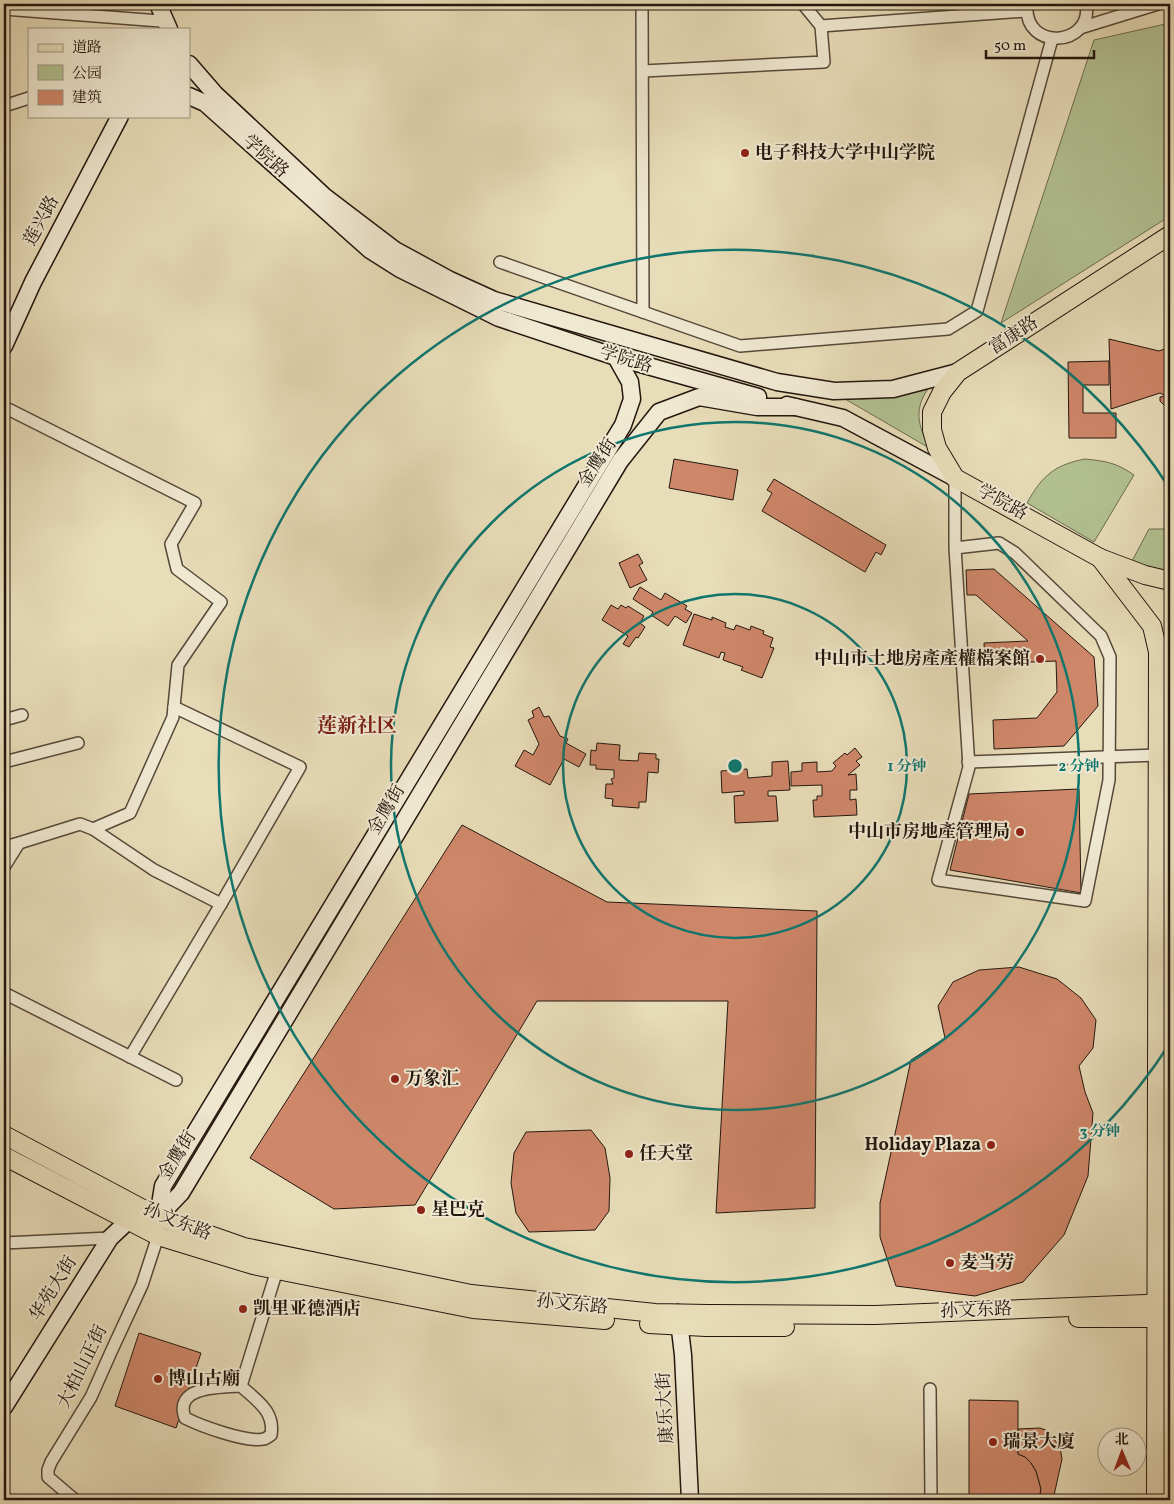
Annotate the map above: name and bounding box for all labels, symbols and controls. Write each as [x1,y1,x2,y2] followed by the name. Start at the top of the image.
[28,28,190,118] legend
[986,28,1094,60] scale bar
[994,36,1026,57] text: 50 m
[72,38,102,59] text: 道路
[72,64,102,85] text: 公园
[72,88,102,109] text: 建筑
[237,130,293,184] street label: 学院路
[755,141,935,166] place label: 电子科技大学中山学院
[739,147,751,159] marker: 电子科技大学中山学院
[18,191,66,251] street label: 莲兴路
[985,311,1043,361] street label: 富康路
[597,340,655,380] street label: 学院路
[573,434,623,492] street label: 金鹰街
[972,479,1032,527] street label: 学院路
[814,647,1030,672] place label: 中山市土地房產產權檔案館
[1034,653,1046,665] marker: 中山市土地房產產權檔案館
[317,713,397,741] district label: 莲新社区
[726,757,744,775] centre of rings
[887,757,927,778] text: 1 分钟
[1059,757,1099,778] text: 2 分钟
[362,780,412,840] street label: 金鹰街
[848,820,1010,845] place label: 中山市房地產管理局
[1014,826,1026,838] marker: 中山市房地產管理局
[405,1067,459,1092] place label: 万象汇
[389,1073,401,1085] marker: 万象汇
[1080,1122,1120,1143] text: 3 分钟
[153,1126,203,1186] street label: 金鹰街
[864,1133,981,1158] place label: Holiday Plaza
[985,1139,997,1151] marker: Holiday Plaza
[639,1142,693,1167] place label: 任天堂
[623,1148,635,1160] marker: 任天堂
[139,1197,215,1247] street label: 孙文东路
[431,1198,485,1223] place label: 星巴克
[415,1204,427,1216] marker: 星巴克
[960,1251,1014,1276] place label: 麦当劳
[24,1252,84,1326] street label: 华苑大街
[944,1257,956,1269] marker: 麦当劳
[535,1289,609,1321] street label: 孙文东路
[253,1297,361,1322] place label: 凯里亚德酒店
[940,1297,1012,1325] street label: 孙文东路
[237,1303,249,1315] marker: 凯里亚德酒店
[52,1321,114,1413] street label: 大柏山正街
[168,1367,240,1392] place label: 博山古廟
[652,1371,680,1445] street label: 康乐大街
[152,1373,164,1385] marker: 博山古廟
[1096,1426,1146,1476] north arrow
[1003,1430,1075,1455] place label: 瑞景大廈
[1115,1431,1129,1450] text: 北
[987,1436,999,1448] marker: 瑞景大廈

